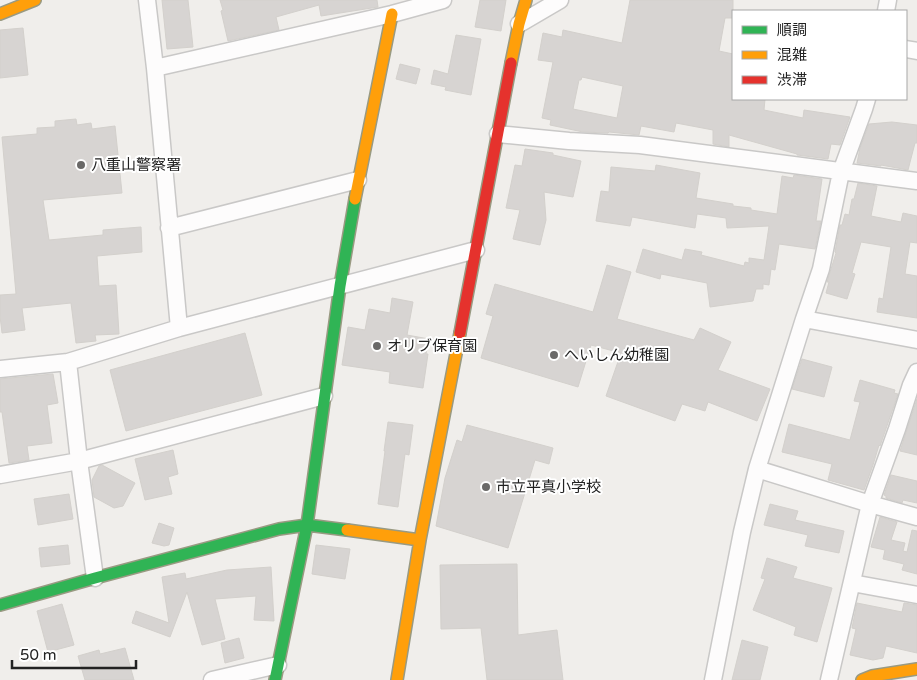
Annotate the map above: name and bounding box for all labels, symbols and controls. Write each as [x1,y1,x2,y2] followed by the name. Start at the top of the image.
[732,10,907,100] legend
[777,21,807,39] text: 順調
[777,46,807,64] text: 混雑
[777,71,807,89] text: 渋滞
[91,156,181,174] place label: 八重山警察署
[75,159,87,171] marker: 八重山警察署
[387,337,477,355] place label: オリブ保育園
[371,340,383,352] marker: オリブ保育園
[564,346,669,364] place label: へいしん幼稚園
[548,349,560,361] marker: へいしん幼稚園
[496,478,601,496] place label: 市立平真小学校
[480,481,492,493] marker: 市立平真小学校
[12,638,136,670] scale bar
[20,646,57,664] text: 50 m

